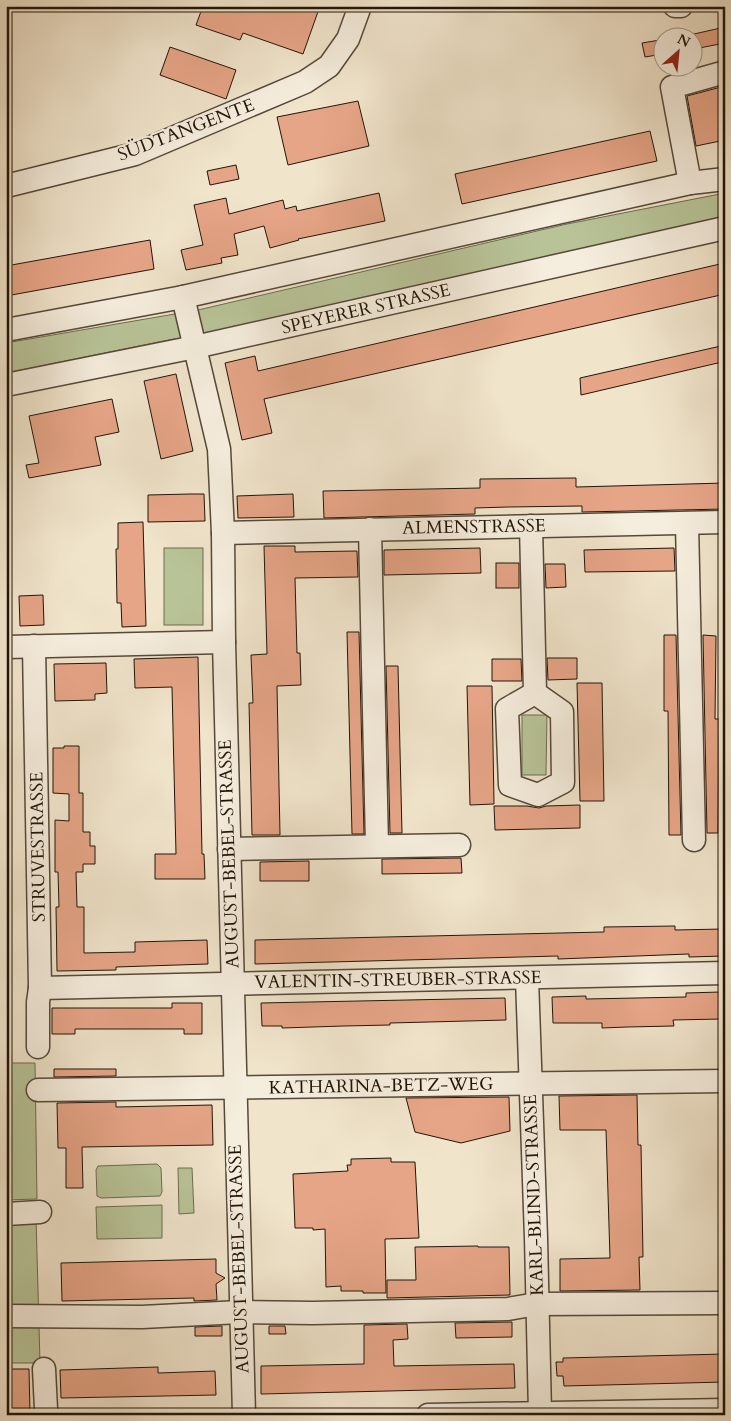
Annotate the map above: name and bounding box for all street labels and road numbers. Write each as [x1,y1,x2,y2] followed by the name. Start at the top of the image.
[114,92,258,168] street label: SÜDTANGENTE
[279,277,453,341] street label: SPEYERER STRASSE
[402,513,546,541] street label: ALMENSTRASSE
[213,739,245,969] street label: AUGUST-BEBEL-STRASSE
[24,772,52,922] street label: STRUVESTRASSE
[254,965,542,995] street label: VALENTIN-STREUBER-STRASSE
[268,1072,494,1100] street label: KATHARINA-BETZ-WEG
[518,1094,550,1296] street label: KARL-BLIND-STRASSE
[223,1144,255,1374] street label: AUGUST-BEBEL-STRASSE

